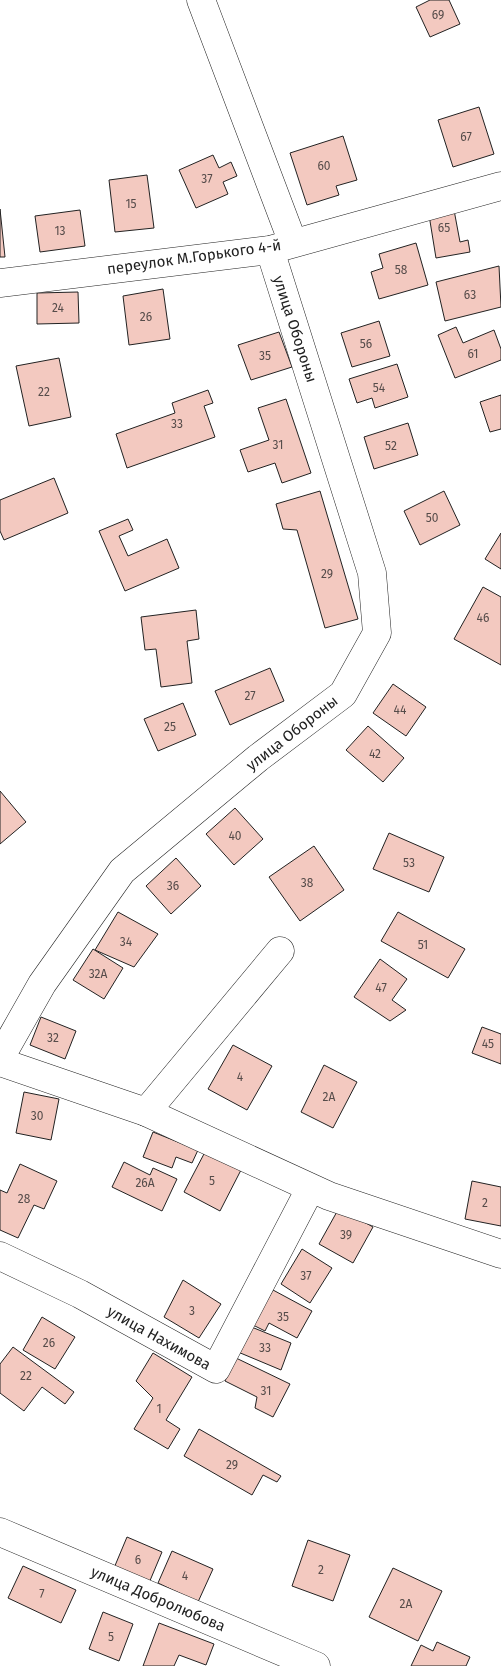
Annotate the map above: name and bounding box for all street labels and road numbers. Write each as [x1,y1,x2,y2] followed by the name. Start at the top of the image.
[106,236,282,278] street label: переулок М.Горького 4-й
[269,273,321,385] street label: улица Обороны
[243,692,341,774] street label: улица Обороны
[104,1302,214,1374] street label: улица Нахимова
[88,1563,228,1635] street label: улица Добролюбова

